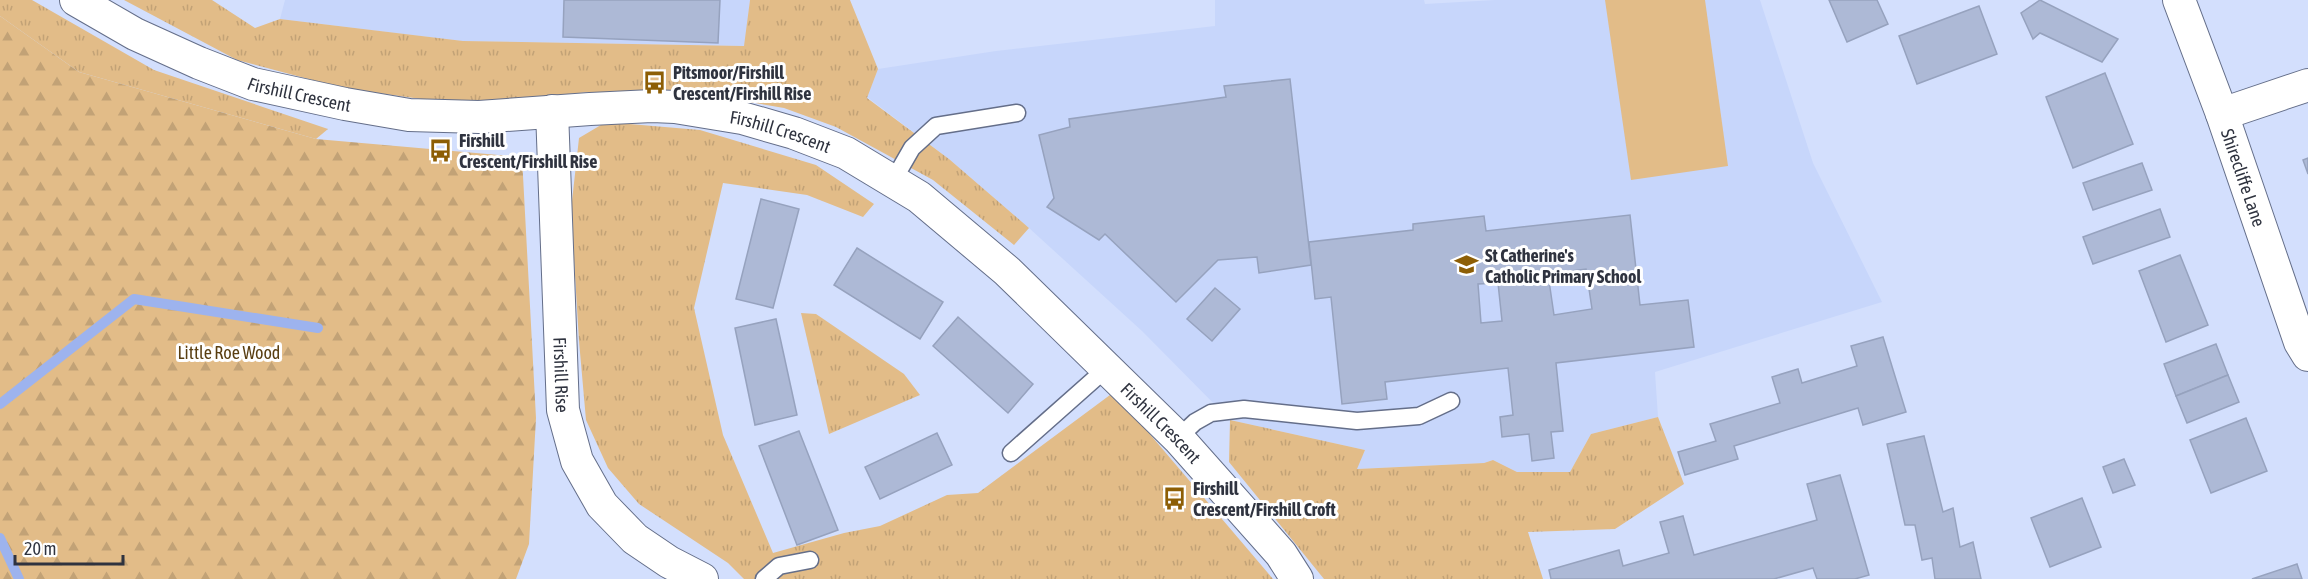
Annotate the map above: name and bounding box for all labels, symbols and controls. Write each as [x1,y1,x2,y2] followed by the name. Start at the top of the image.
[673,62,811,104] place label: Pitsmoor/Firshill Crescent/Firshill Rise
[642,69,668,95] bus stop icon: Pitsmoor/Firshill Crescent/Firshill Rise
[245,73,353,115] street label: Firshill Crescent
[728,106,834,157] street label: Firshill Crescent
[2217,126,2270,229] street label: Shirecliffe Lane
[459,130,597,172] place label: Firshill Crescent/Firshill Rise
[428,137,454,163] bus stop icon: Firshill Crescent/Firshill Rise
[1485,245,1642,287] place label: St Catherine's Catholic Primary School
[1454,252,1480,278] school or university icon: St Catherine's Catholic Primary School
[550,337,574,413] street label: Firshill Rise
[178,342,280,363] park label: Little Roe Wood
[1117,378,1206,467] street label: Firshill Crescent
[1193,478,1337,520] place label: Firshill Crescent/Firshill Croft
[1162,485,1188,511] bus stop icon: Firshill Crescent/Firshill Croft
[15,528,123,566] scale bar
[24,538,56,559] text: 20 m

